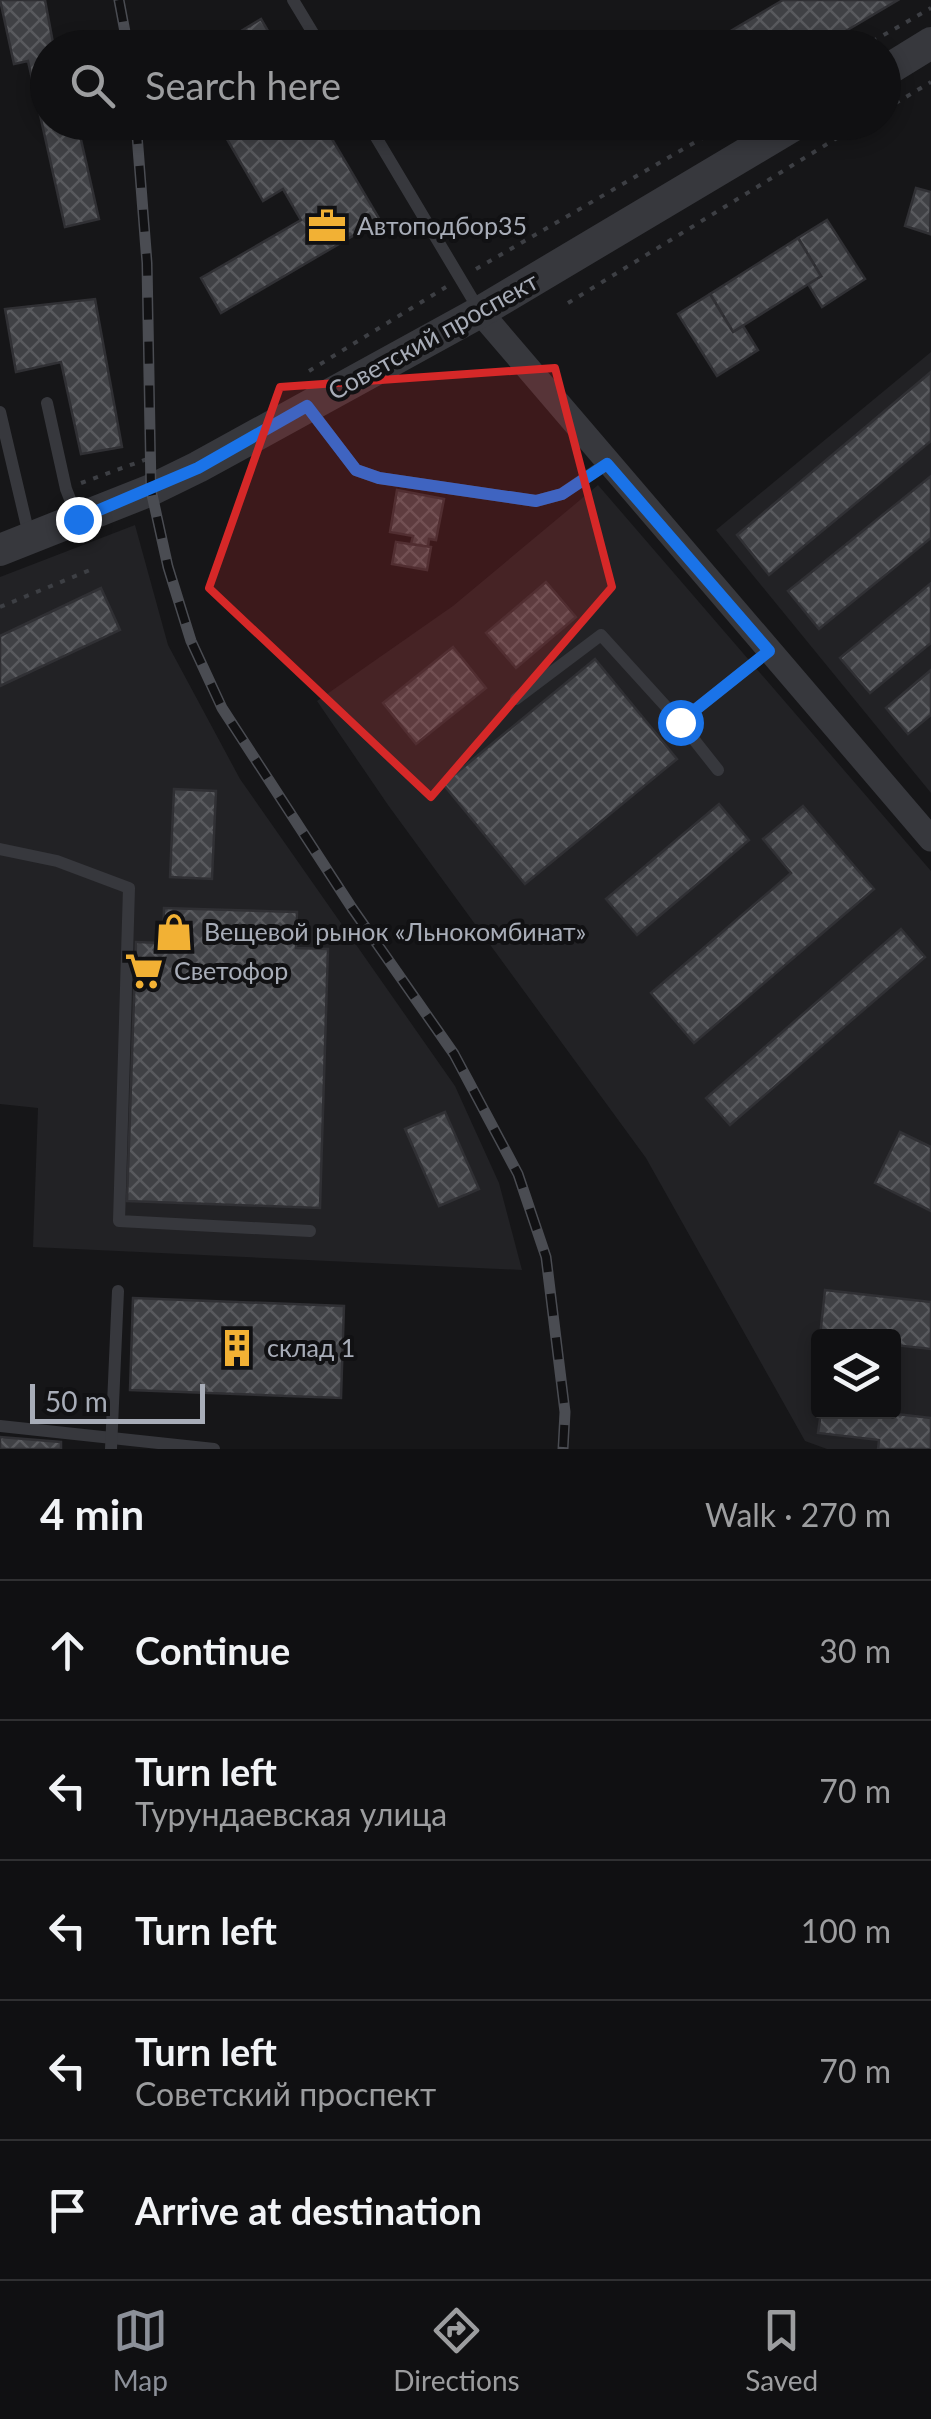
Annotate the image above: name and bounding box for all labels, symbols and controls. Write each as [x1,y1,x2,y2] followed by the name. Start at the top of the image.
[30,30,901,140] search box
[65,58,120,113] icon: search
[145,62,341,108] text: Search here
[306,205,348,247] office icon: Автоподбор35
[357,210,527,240] place label: Автоподбор35
[322,265,543,405] street label: Советский проспект
[56,497,102,543] route end
[658,700,704,746] route start
[153,911,195,953] shop icon: Вещевой рынок «Льнокомбинат»
[204,916,586,946] place label: Вещевой рынок «Льнокомбинат»
[123,950,165,992] supermarket icon: Светофор
[174,955,288,985] place label: Светофор
[216,1327,258,1369] building icon: склад 1
[811,1329,901,1419] map controls
[811,1329,901,1419] button: layers
[267,1332,355,1362] place label: склад 1
[30,1379,205,1424] scale bar
[45,1384,108,1418] text: 50 m
[40,1489,144,1539] text: 4 min
[705,1495,891,1534] text: Walk · 270 m
[40,1623,95,1678] icon: ahead
[135,1627,290,1673] text: Continue
[819,1631,891,1670] text: 30 m
[135,1748,277,1794] text: Turn left
[40,1763,95,1818] icon: left
[819,1771,891,1810] text: 70 m
[135,1794,447,1833] text: Турундаевская улица
[40,1903,95,1958] icon: left
[135,1907,277,1953] text: Turn left
[801,1911,891,1950] text: 100 m
[135,2028,277,2074] text: Turn left
[40,2043,95,2098] icon: left
[819,2051,891,2090] text: 70 m
[135,2074,436,2113] text: Советский проспект
[40,2183,95,2238] icon: arrive
[135,2187,482,2233] text: Arrive at destination
[113,2303,168,2397] tab: Map
[393,2303,520,2397] tab: Directions
[745,2303,818,2397] tab: Saved

